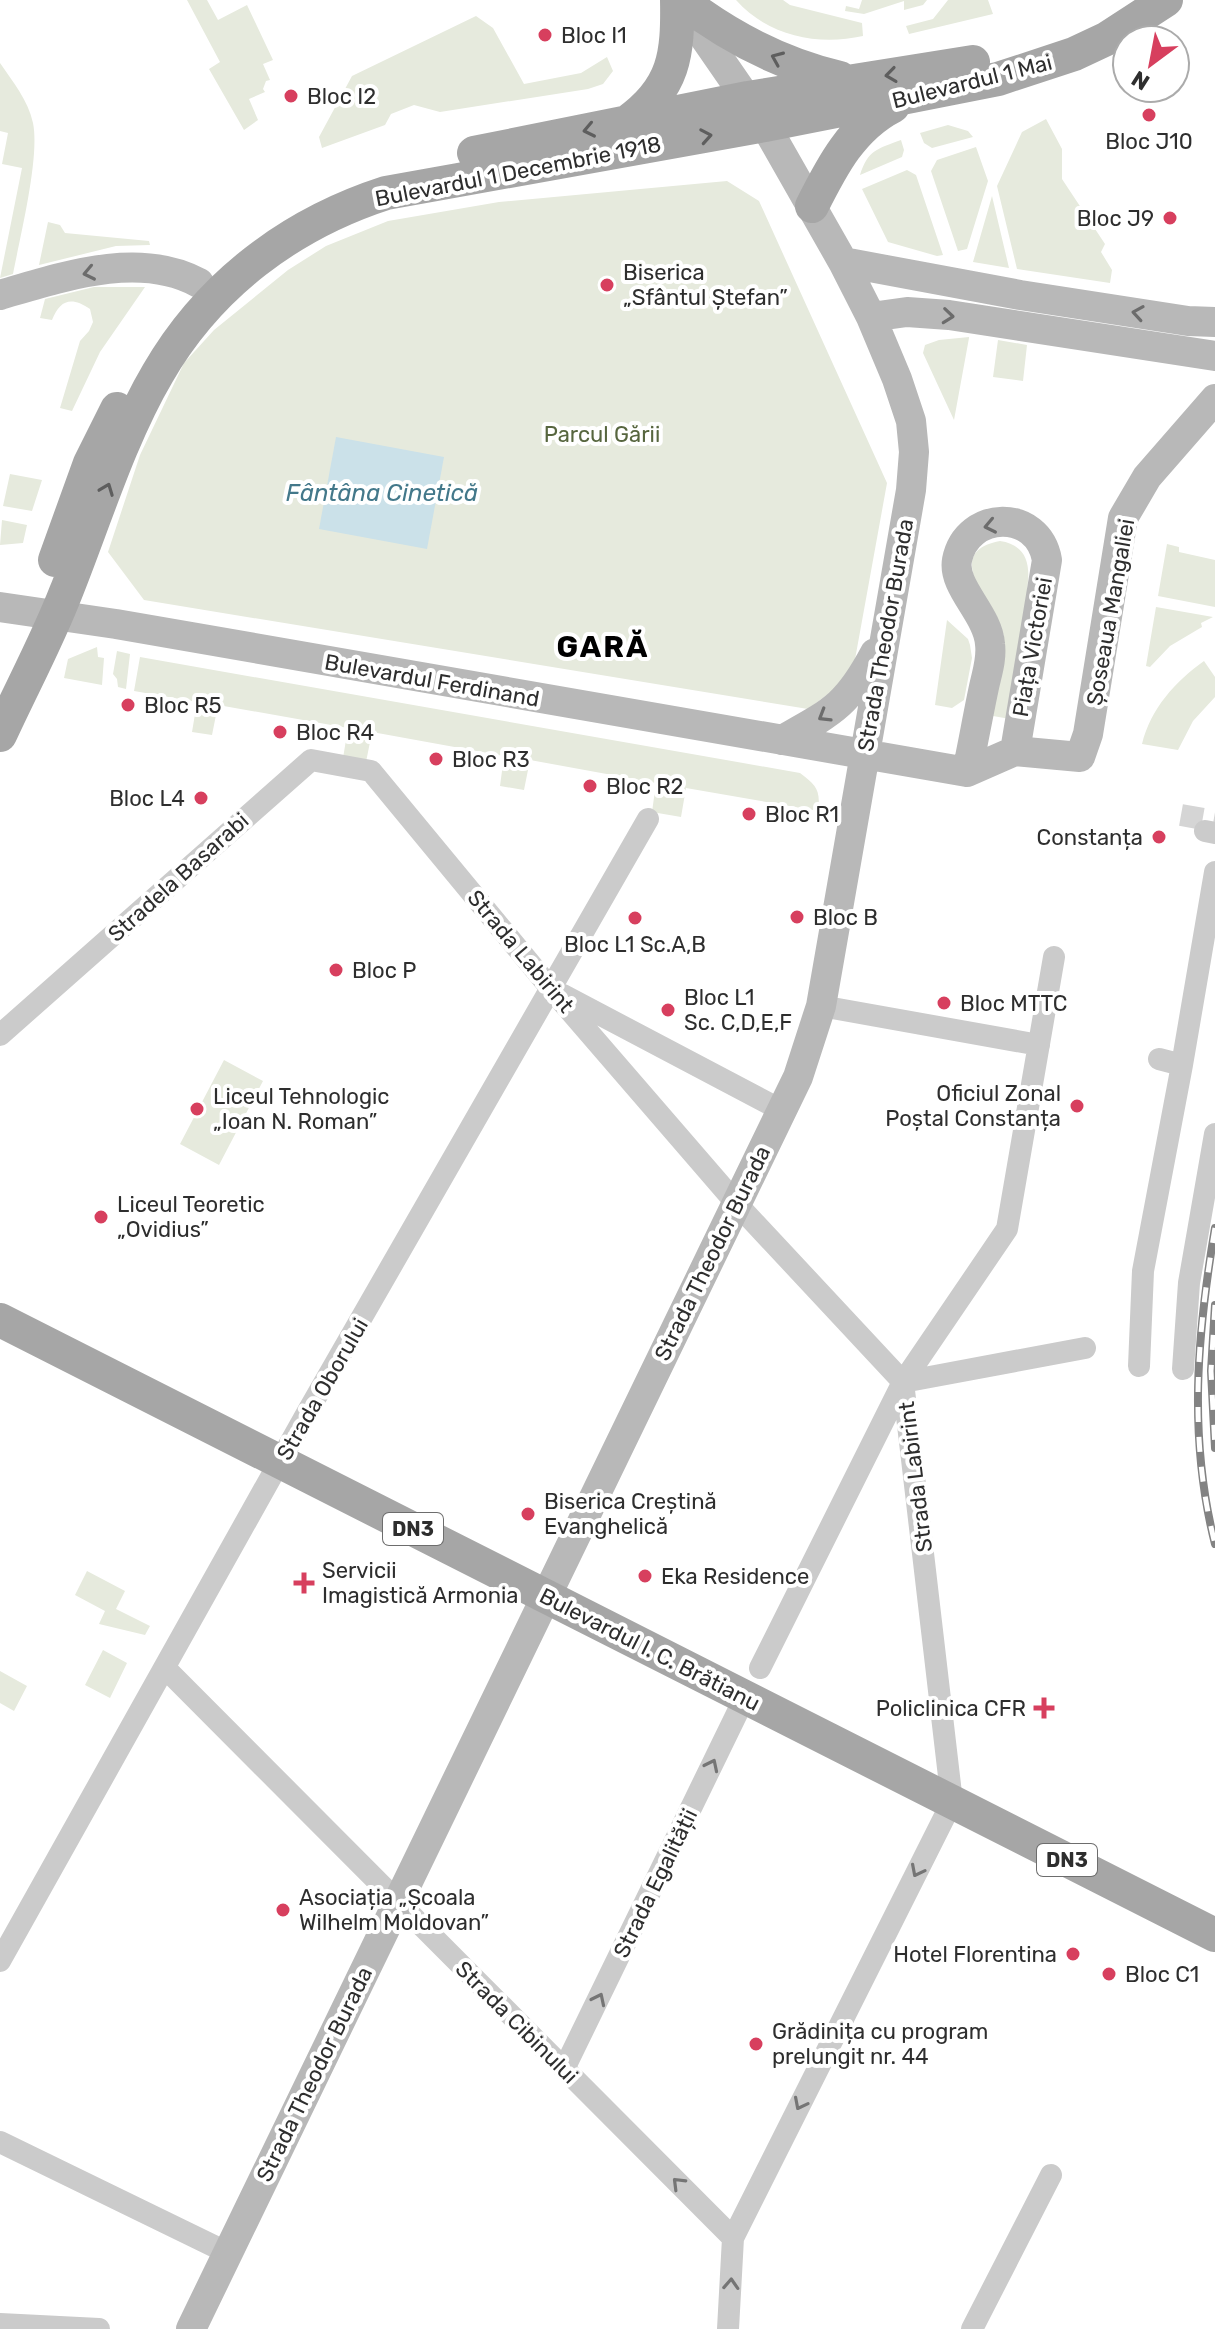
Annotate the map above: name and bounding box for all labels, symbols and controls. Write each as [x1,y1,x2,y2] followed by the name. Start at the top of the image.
[561,22,627,49] place label: Bloc I1
[1111,24,1191,104] north arrow
[536,26,554,44] marker: Bloc I1
[889,49,1055,114] street label: Bulevardul 1 Mai
[771,52,785,68] one-way arrow
[1127,65,1155,96] text: N
[884,66,898,83] one-way arrow
[307,83,376,110] place label: Bloc I2
[282,87,300,105] marker: Bloc I2
[1140,106,1158,124] marker: Bloc J10
[582,120,596,137] one-way arrow
[699,128,712,145] one-way arrow
[1105,128,1193,155] place label: Bloc J10
[373,130,663,213] street label: Bulevardul 1 Decembrie 1918
[1077,205,1154,232] place label: Bloc J9
[1161,209,1179,227] marker: Bloc J9
[623,259,788,311] place label: Biserica „Sfântul Ștefan”
[83,264,97,281] one-way arrow
[598,276,616,294] marker: Biserica „Sfântul Ștefan”
[1131,306,1144,323] one-way arrow
[942,307,955,324] one-way arrow
[544,421,660,448] park label: Parcul Gării
[286,479,478,507] water label: Fântâna Cinetică
[97,483,114,497] one-way arrow
[852,517,919,754] street label: Strada Theodor Burada
[984,517,998,534] one-way arrow
[1081,517,1140,708] street label: Șoseaua Mangaliei
[1007,575,1058,719] street label: Piața Victoriei
[557,629,649,665] district label: GARĂ
[322,648,541,713] street label: Bulevardul Ferdinand
[144,692,222,719] place label: Bloc R5
[119,696,137,714] marker: Bloc R5
[818,706,833,722] one-way arrow
[296,719,374,746] place label: Bloc R4
[271,723,289,741] marker: Bloc R4
[452,746,530,773] place label: Bloc R3
[427,750,445,768] marker: Bloc R3
[606,773,684,800] place label: Bloc R2
[581,777,599,795] marker: Bloc R2
[109,785,185,812] place label: Bloc L4
[192,789,210,807] marker: Bloc L4
[765,801,839,828] place label: Bloc R1
[740,805,758,823] marker: Bloc R1
[102,807,254,948] street label: Stradela Basarabi
[1037,824,1143,851] place label: Constanța
[1150,828,1168,846] marker: Constanța
[462,885,580,1018] street label: Strada Labirint
[813,904,878,931] place label: Bloc B
[788,908,806,926] marker: Bloc B
[626,909,644,927] marker: Bloc L1 Sc.A,B
[564,931,706,958] place label: Bloc L1 Sc.A,B
[352,957,416,984] place label: Bloc P
[327,961,345,979] marker: Bloc P
[684,984,792,1036] place label: Bloc L1 Sc. C,D,E,F
[960,990,1067,1017] place label: Bloc MTTC
[935,994,953,1012] marker: Bloc MTTC
[659,1001,677,1019] marker: Bloc L1 Sc. C,D,E,F
[885,1080,1061,1132] place label: Oficiul Zonal Poștal Constanța
[213,1083,390,1135] place label: Liceul Tehnologic „Ioan N. Roman”
[1068,1097,1086,1115] marker: Oficiul Zonal Poștal Constanța
[188,1100,206,1118] marker: Liceul Tehnologic „Ioan N. Roman”
[649,1141,776,1365] street label: Strada Theodor Burada
[117,1191,265,1243] place label: Liceul Teoretic „Ovidius”
[92,1208,110,1226] marker: Liceul Teoretic „Ovidius”
[271,1313,374,1465] street label: Strada Oborului
[893,1400,938,1554] street label: Strada Labirint
[544,1488,717,1540] place label: Biserica Creștină Evanghelică
[519,1505,537,1523] marker: Biserica Creștină Evanghelică
[383,1513,443,1545] road number: DN3
[322,1557,518,1609] place label: Servicii Imagistică Armonia
[661,1563,809,1590] place label: Eka Residence
[636,1567,654,1585] marker: Eka Residence
[293,1572,315,1594] marker: Servicii Imagistică Armonia
[535,1582,765,1717] street label: Bulevardul I. C. Brătianu
[876,1695,1026,1722] place label: Policlinica CFR
[1033,1697,1055,1719] marker: Policlinica CFR
[702,1759,718,1774] one-way arrow
[608,1804,703,1962] street label: Strada Egalității
[1037,1844,1097,1876] road number: DN3
[911,1863,927,1878] one-way arrow
[299,1884,489,1936] place label: Asociația „Școala Wilhelm Moldovan”
[274,1901,292,1919] marker: Asociația „Școala Wilhelm Moldovan”
[893,1941,1057,1968] place label: Hotel Florentina
[1064,1945,1082,1963] marker: Hotel Florentina
[450,1955,584,2089] street label: Strada Cibinului
[1125,1961,1199,1988] place label: Bloc C1
[251,1962,378,2186] street label: Strada Theodor Burada
[1100,1965,1118,1983] marker: Bloc C1
[589,1993,605,2008] one-way arrow
[772,2018,988,2070] place label: Grădinița cu program prelungit nr. 44
[747,2035,765,2053] marker: Grădinița cu program prelungit nr. 44
[794,2095,810,2110] one-way arrow
[672,2178,687,2192] one-way arrow
[722,2277,739,2290] one-way arrow

